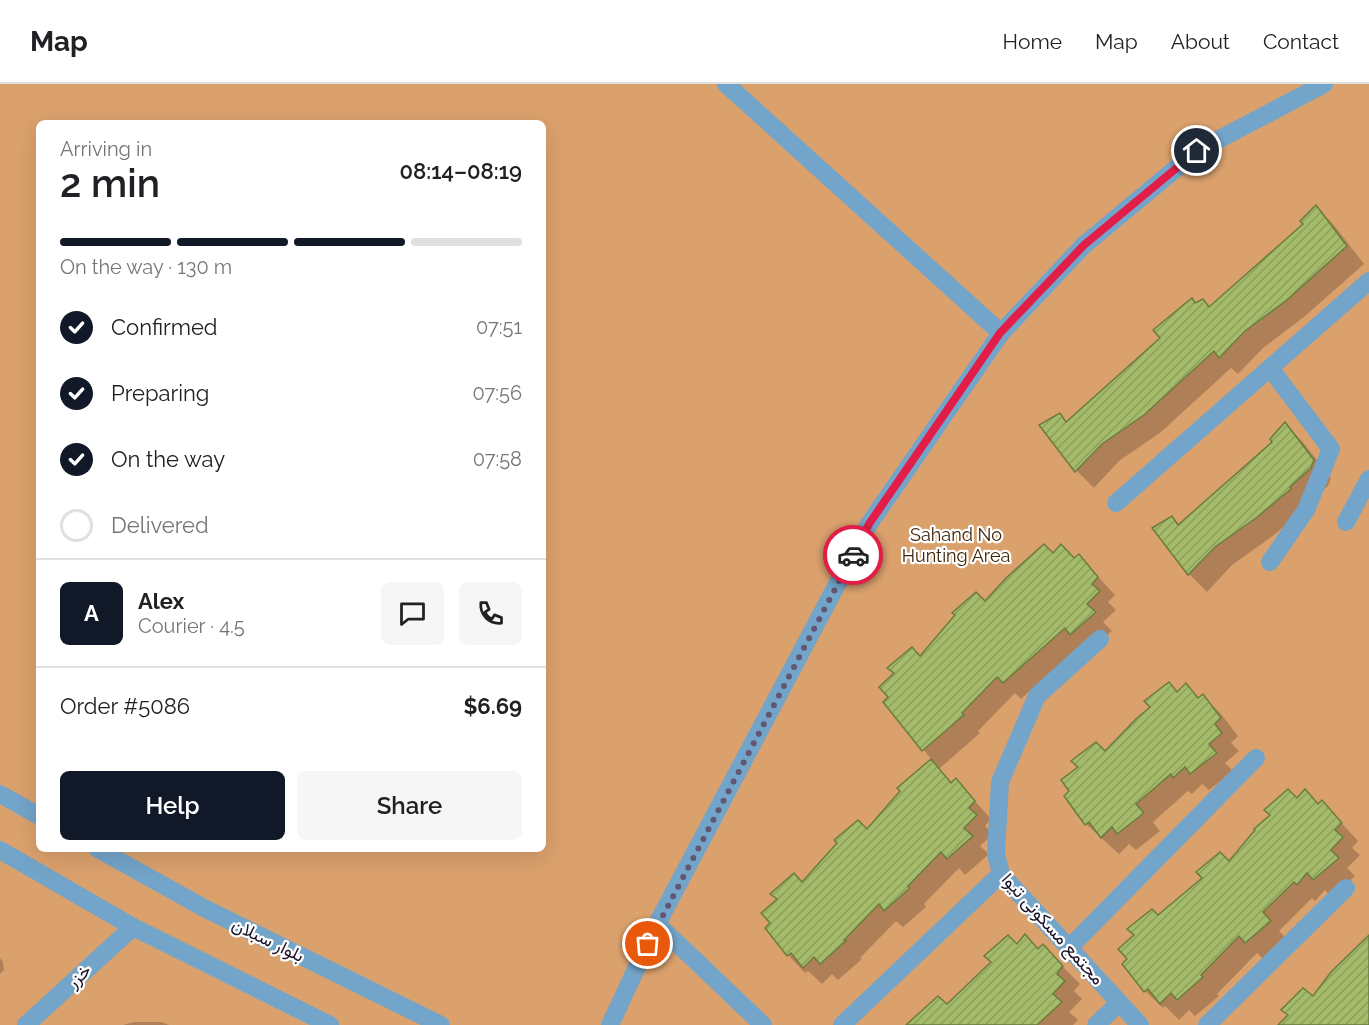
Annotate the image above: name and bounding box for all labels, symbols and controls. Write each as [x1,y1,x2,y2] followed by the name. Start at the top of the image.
[30,25,88,58] text: Map
[1003,29,1062,54] text: Home
[1095,29,1138,54] text: Map
[1171,29,1230,54] text: About
[1263,29,1339,54] text: Contact
[1171,125,1222,176] pin
[1180,134,1213,167] icon: home
[60,137,152,161] text: Arriving in
[400,158,522,184] text: 08:14–08:19
[60,160,160,206] text: 2 min
[60,255,232,279] text: On the way · 130 m
[60,311,93,344] icon: check
[111,314,218,340] text: Confirmed
[476,315,522,339] text: 07:51
[60,377,93,410] icon: check
[111,380,209,406] text: Preparing
[472,381,522,405] text: 07:56
[60,443,93,476] icon: check
[111,446,225,472] text: On the way
[473,447,522,471] text: 07:58
[111,512,209,538] text: Delivered
[902,524,1010,566] park label: Sahand No Hunting Area
[823,525,883,585] courier
[837,539,870,572] icon: car
[381,582,444,645] button: chat
[459,582,522,645] button: phone
[138,588,184,614] text: Alex
[84,600,99,626] text: A
[138,614,245,638] text: Courier · 4.5
[60,693,190,719] text: Order #5086
[463,693,522,719] text: $6.69
[60,771,285,840] button: Help
[297,771,522,840] button: Share
[996,869,1109,990] street label: مجتمع مسکونی تیوا
[228,913,308,967] street label: بلوار سبلان
[622,918,673,969] pin
[631,927,664,960] icon: bag
[62,959,96,993] street label: خزر

